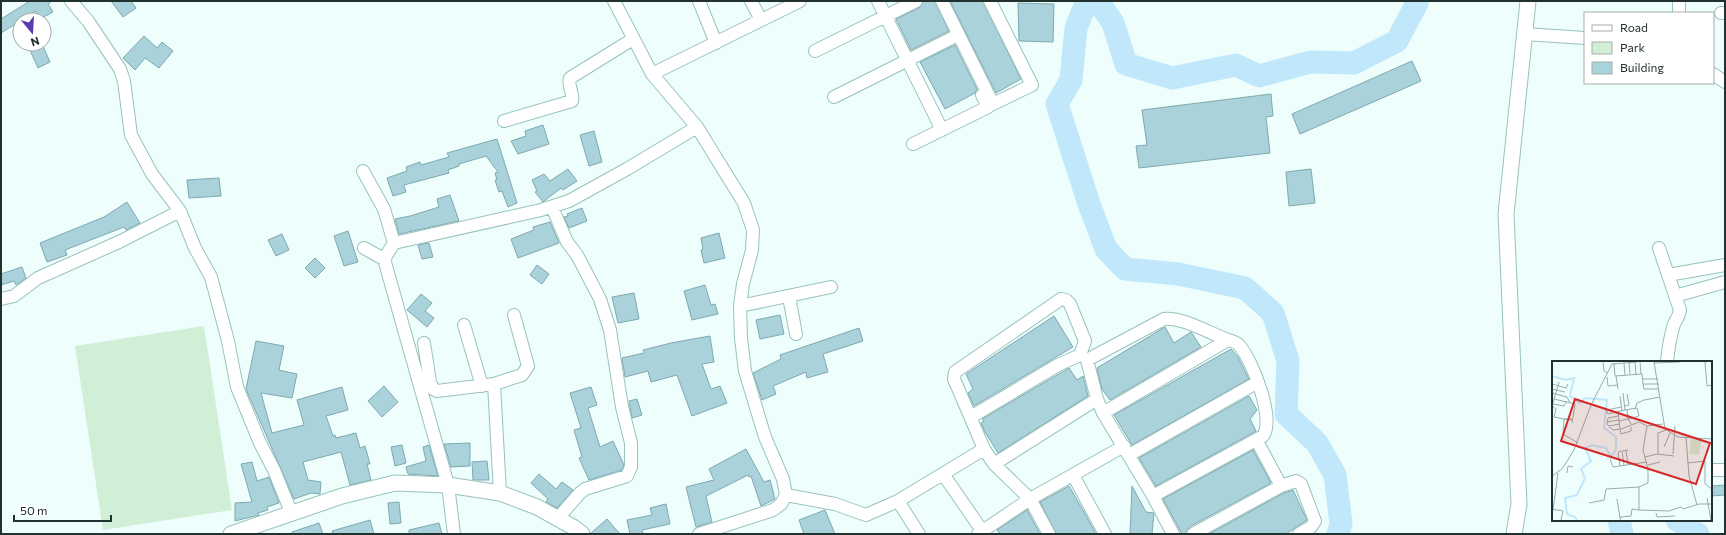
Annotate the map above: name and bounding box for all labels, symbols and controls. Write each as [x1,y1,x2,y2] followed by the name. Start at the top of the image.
[12,12,52,52] north arrow
[1584,12,1714,84] legend
[1620,20,1648,34] text: Road
[29,35,41,49] text: N
[1620,40,1646,54] text: Park
[1620,60,1664,74] text: Building
[1552,361,1712,521] inset map
[14,497,111,523] scale bar
[20,503,48,517] text: 50 m

